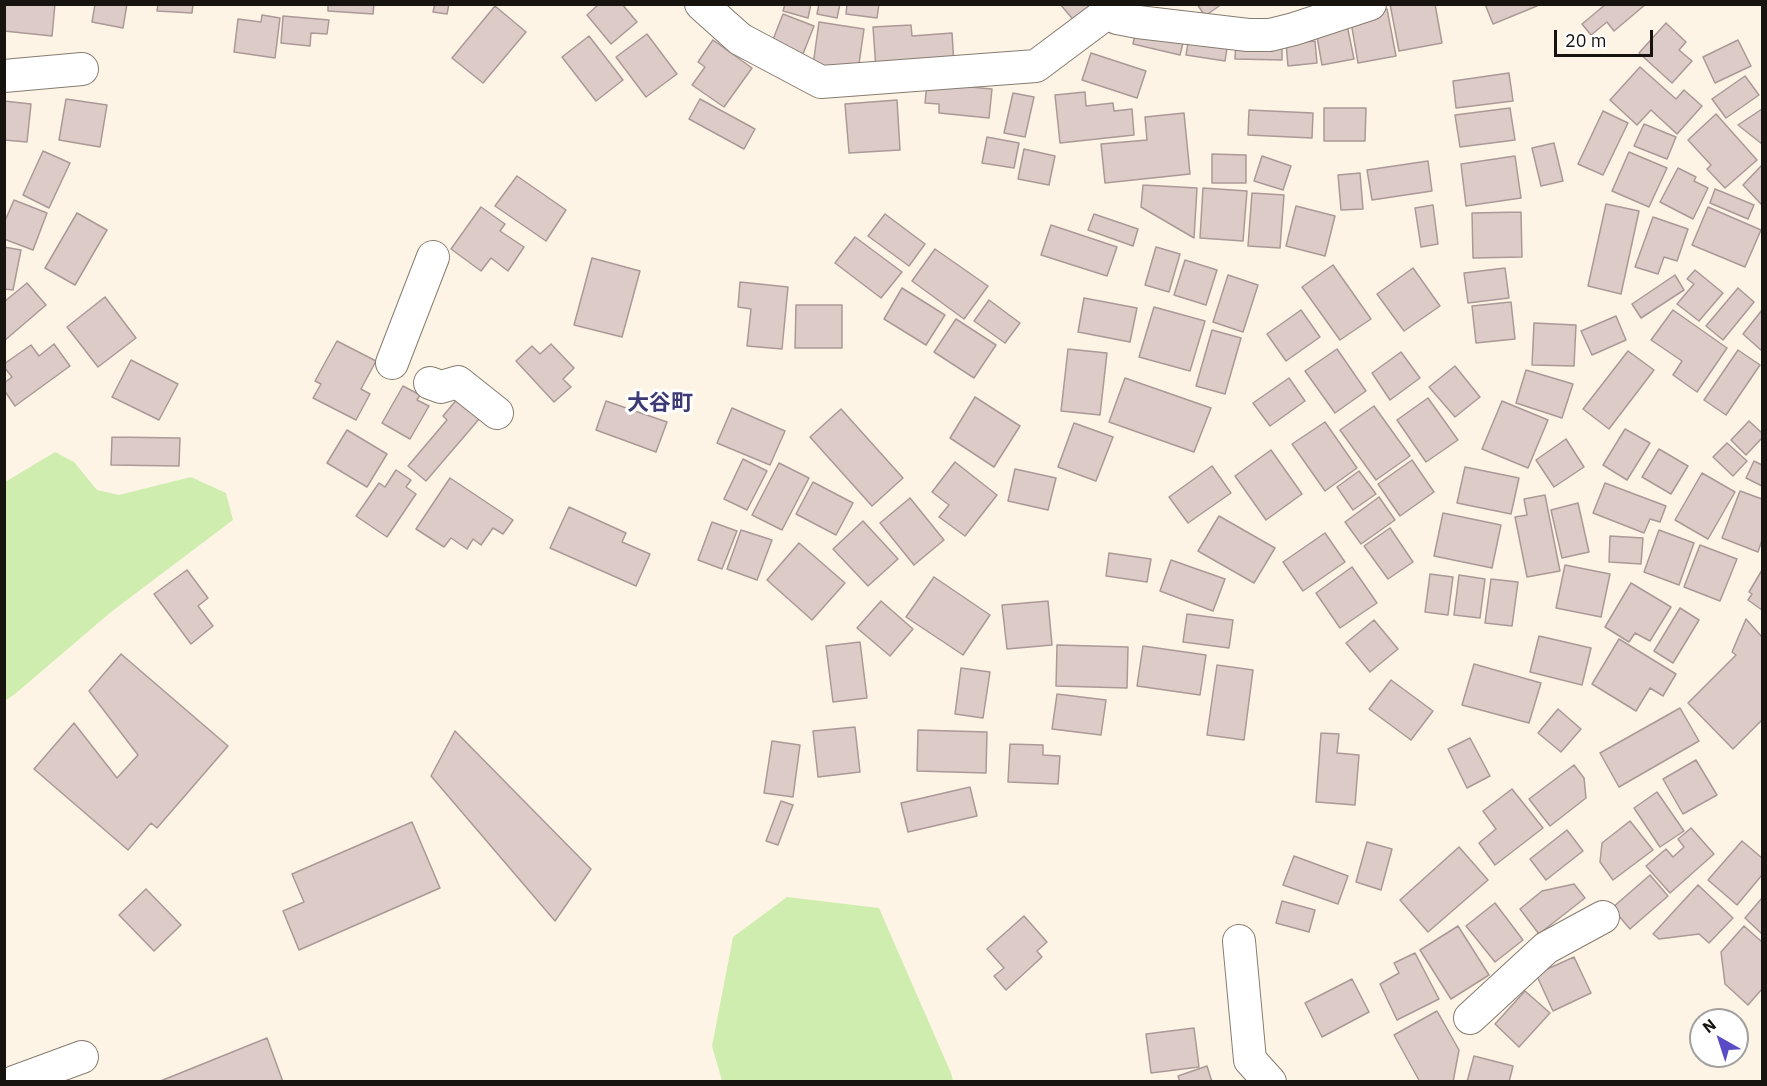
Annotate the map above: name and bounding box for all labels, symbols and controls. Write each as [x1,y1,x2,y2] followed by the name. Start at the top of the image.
[1557,18,1656,56] scale bar
[1565,29,1607,52] text: 20 m
[627,391,693,417] district label: 大谷町
[1689,1008,1749,1068] north arrow
[1698,1014,1720,1037] text: N

